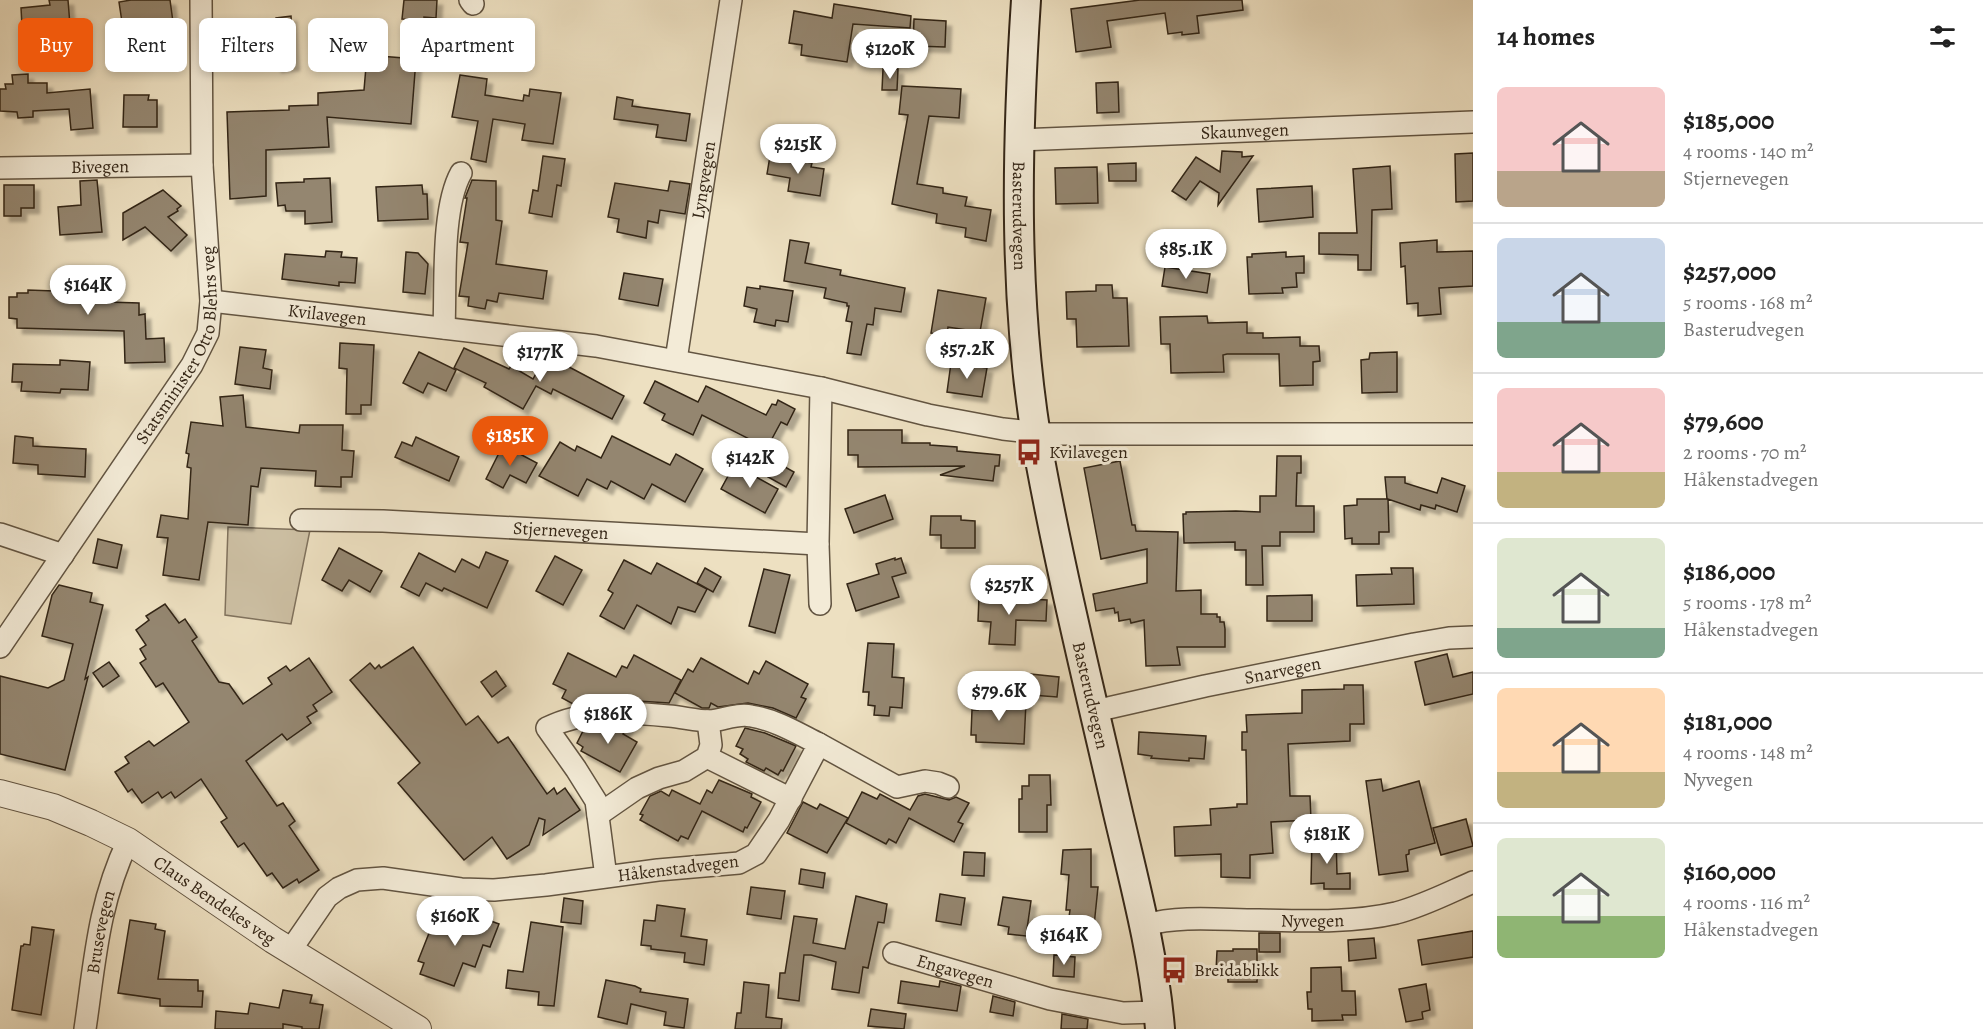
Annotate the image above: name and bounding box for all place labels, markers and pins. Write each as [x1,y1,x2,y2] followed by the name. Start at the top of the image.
[848,29,932,80] pin: $120K
[756,124,840,175] pin: $215K
[1137,229,1235,280] pin: $85.1K
[46,265,130,316] pin: $164K
[918,329,1016,380] pin: $57.2K
[498,332,582,383] pin: $177K
[468,416,552,467] pin: $185K
[1014,437,1044,467] bus stop icon: Kvilavegen
[708,438,792,489] pin: $142K
[1049,440,1128,464] place label: Kvilavegen
[967,565,1051,616] pin: $257K
[950,671,1048,722] pin: $79.6K
[566,694,650,745] pin: $186K
[1285,814,1369,865] pin: $181K
[413,896,497,947] pin: $160K
[1022,915,1106,966] pin: $164K
[1159,955,1189,985] bus stop icon: Breidablikk
[1194,958,1279,982] place label: Breidablikk

